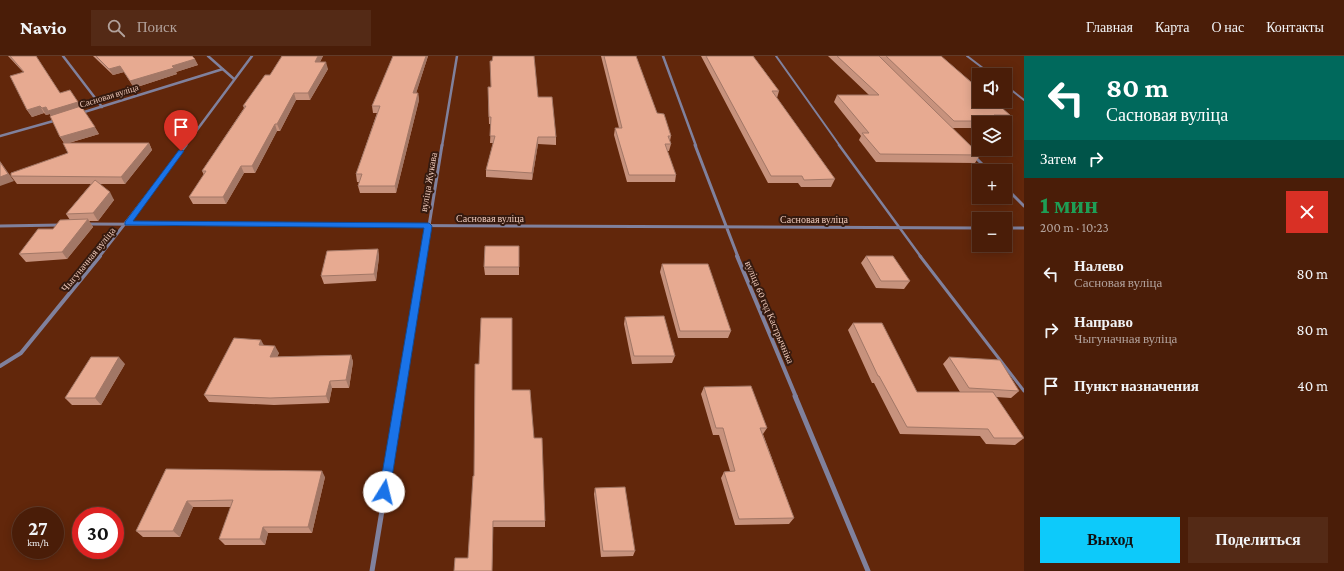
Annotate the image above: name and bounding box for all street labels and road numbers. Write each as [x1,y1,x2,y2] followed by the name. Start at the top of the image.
[78,82,140,110] street label: Сасновая вуліца
[418,151,439,213] street label: вуліца Жукава
[456,213,525,224] street label: Сасновая вуліца
[780,214,849,225] street label: Сасновая вуліца
[59,225,118,294] street label: Чыгуначная вуліца
[743,259,796,366] street label: вуліца 60 год Кастрычніка

